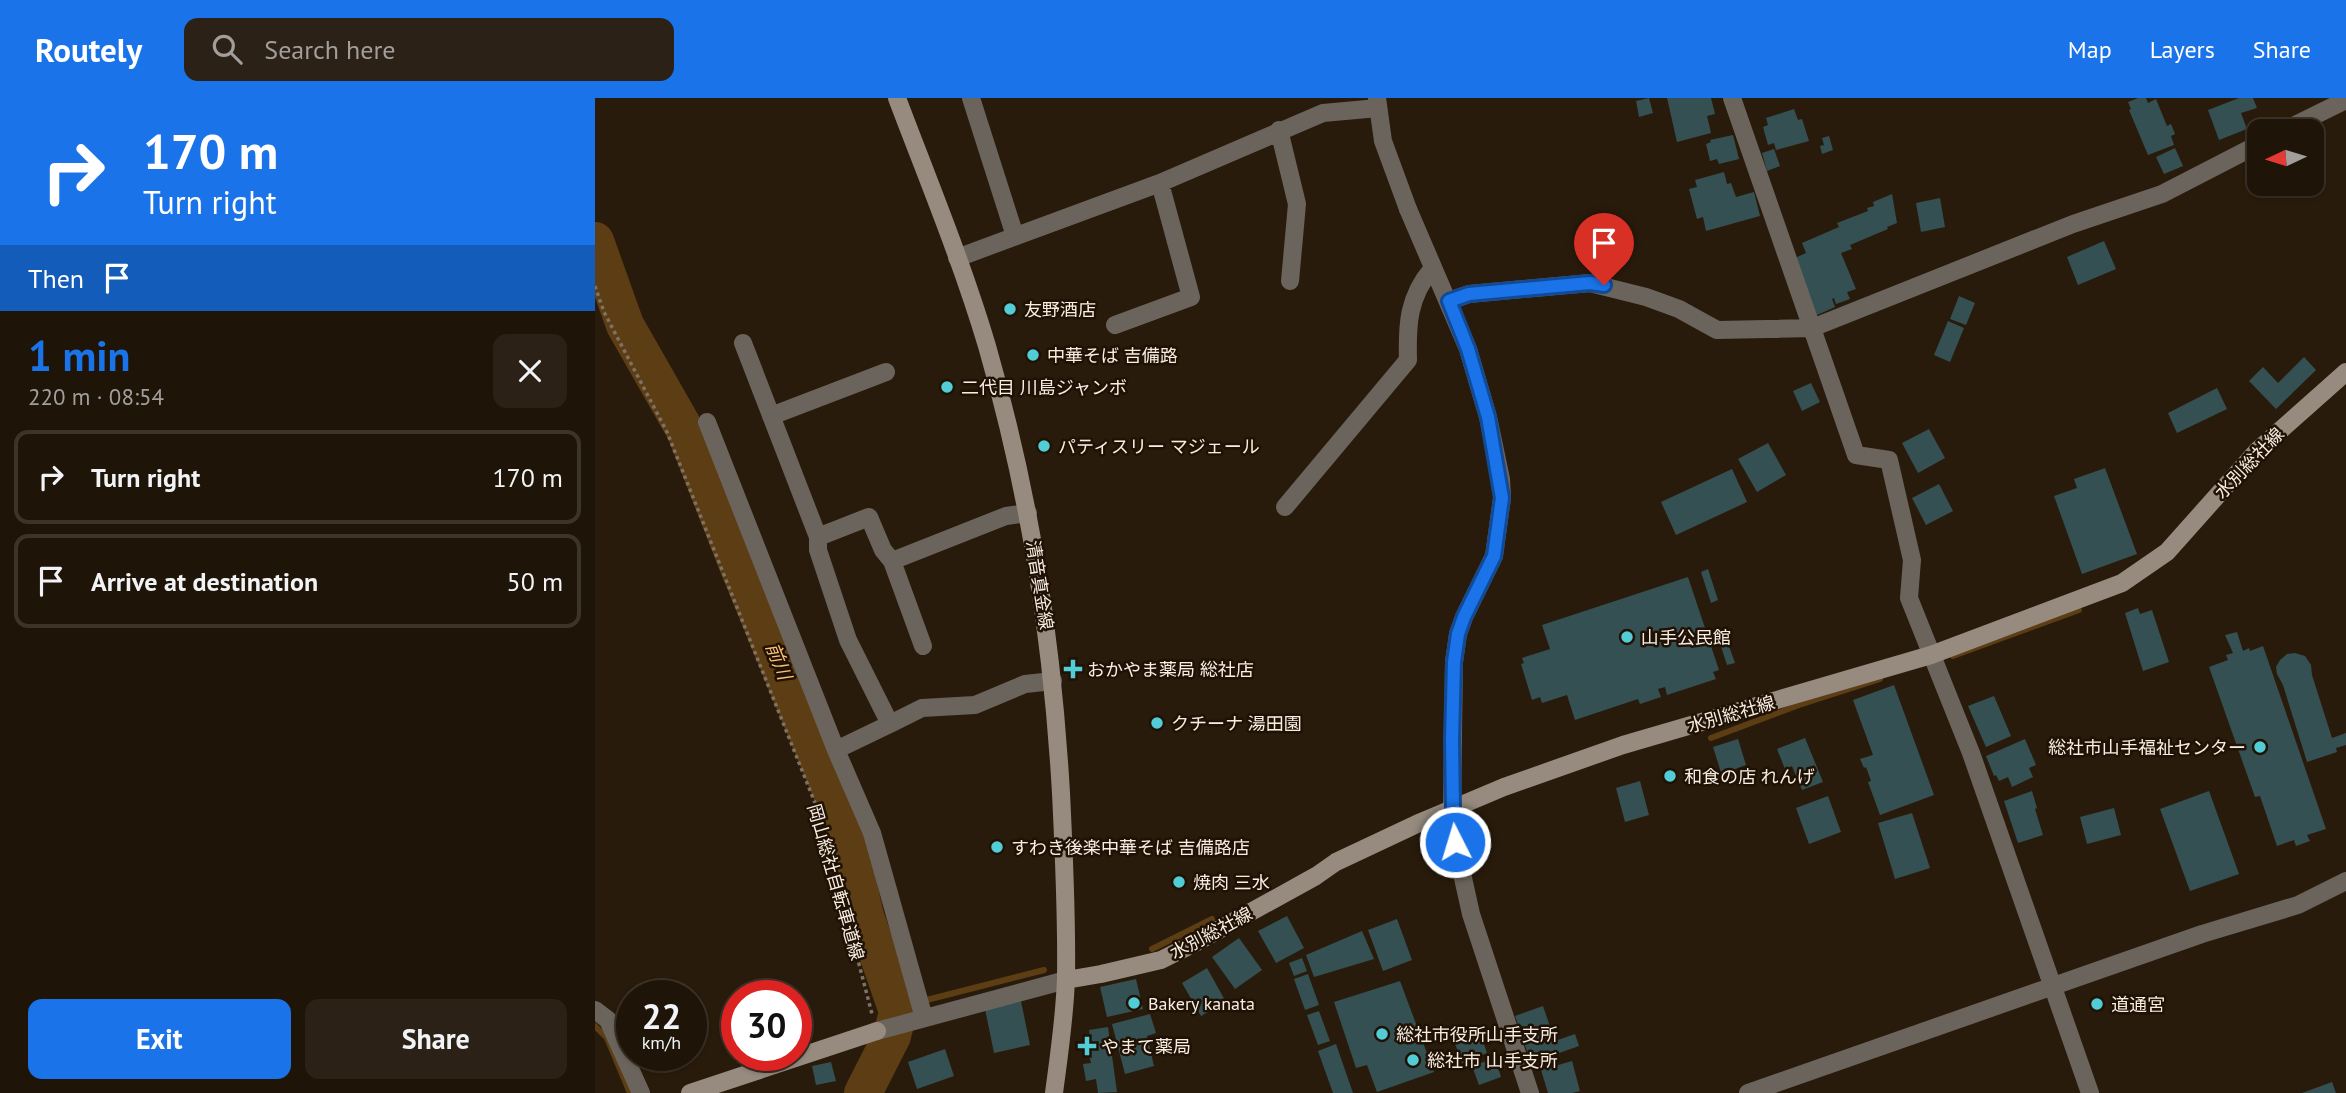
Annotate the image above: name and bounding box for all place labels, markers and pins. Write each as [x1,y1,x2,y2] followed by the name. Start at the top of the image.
[1574,213,1634,285] pin
[1024,298,1096,321] place label: 友野酒店
[1002,301,1018,317] marker: 友野酒店
[1047,344,1178,367] place label: 中華そば 吉備路
[1025,347,1041,363] marker: 中華そば 吉備路
[961,376,1127,399] place label: 二代目 川島ジャンボ
[939,379,955,395] marker: 二代目 川島ジャンボ
[1058,435,1260,458] place label: パティスリー マジェール
[1036,438,1052,454] marker: パティスリー マジェール
[1641,626,1731,649] place label: 山手公民館
[1619,629,1635,645] marker: 山手公民館
[1087,658,1254,681] place label: おかやま薬局 総社店
[1065,661,1081,677] marker: おかやま薬局 総社店
[1171,712,1302,735] place label: クチーナ 湯田園
[1149,715,1165,731] marker: クチーナ 湯田園
[2048,736,2246,759] place label: 総社市山手福祉センター
[2252,739,2268,755] marker: 総社市山手福祉センター
[1684,765,1815,788] place label: 和食の店 れんげ
[1662,768,1678,784] marker: 和食の店 れんげ
[1011,836,1250,859] place label: すわき後楽中華そば 吉備路店
[989,839,1005,855] marker: すわき後楽中華そば 吉備路店
[1193,871,1270,894] place label: 焼肉 三水
[1171,874,1187,890] marker: 焼肉 三水
[1148,992,1255,1015] place label: Bakery kanata
[2111,993,2165,1016] place label: 道通宮
[1126,995,1142,1011] marker: Bakery kanata
[2089,996,2105,1012] marker: 道通宮
[1396,1023,1558,1046] place label: 総社市役所山手支所
[1374,1026,1390,1042] marker: 総社市役所山手支所
[1101,1035,1191,1058] place label: やまて薬局
[1079,1038,1095,1054] marker: やまて薬局
[1427,1049,1558,1072] place label: 総社市 山手支所
[1405,1052,1421,1068] marker: 総社市 山手支所

